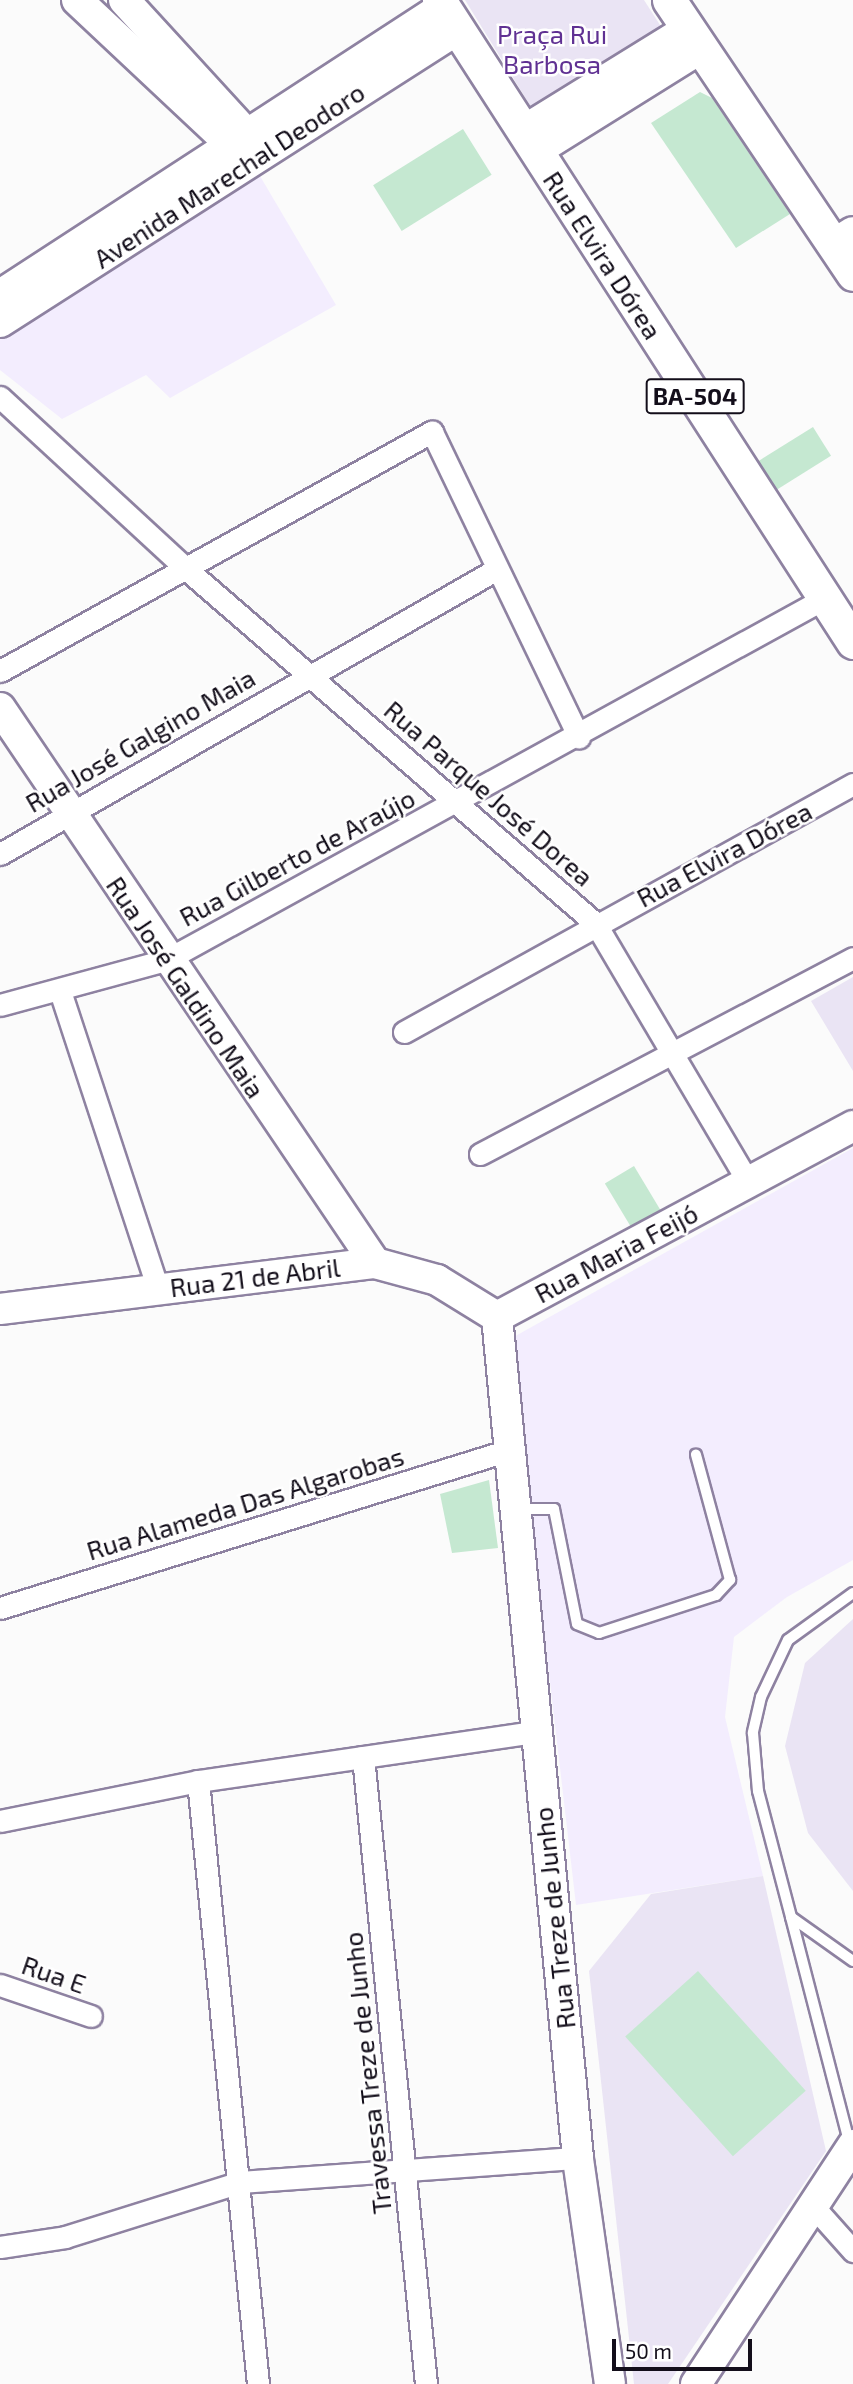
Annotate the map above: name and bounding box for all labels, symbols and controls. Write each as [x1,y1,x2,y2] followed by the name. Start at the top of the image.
[497,18,607,80] park label: Praça Rui Barbosa
[88,76,370,274] street label: Avenida Marechal Deodoro
[537,165,669,345] street label: Rua Elvira Dórea
[644,376,746,416] road number: BA-504
[19,661,261,819] street label: Rua José Galgino Maia
[378,694,600,892] street label: Rua Parque José Dorea
[174,782,420,932] street label: Rua Gilberto de Araújo
[631,795,817,913] street label: Rua Elvira Dórea
[100,870,272,1104] street label: Rua José Galdino Maia
[529,1197,703,1309] street label: Rua Maria Feijó
[168,1251,342,1303] street label: Rua 21 de Abril
[82,1440,408,1566] street label: Rua Alameda Das Algarobas
[527,1805,581,2031] street label: Rua Treze de Junho
[337,1930,397,2216] street label: Travessa Treze de Junho
[18,1949,90,1999] street label: Rua E
[615,2324,755,2368] scale bar
[625,2338,672,2363] text: 50 m

